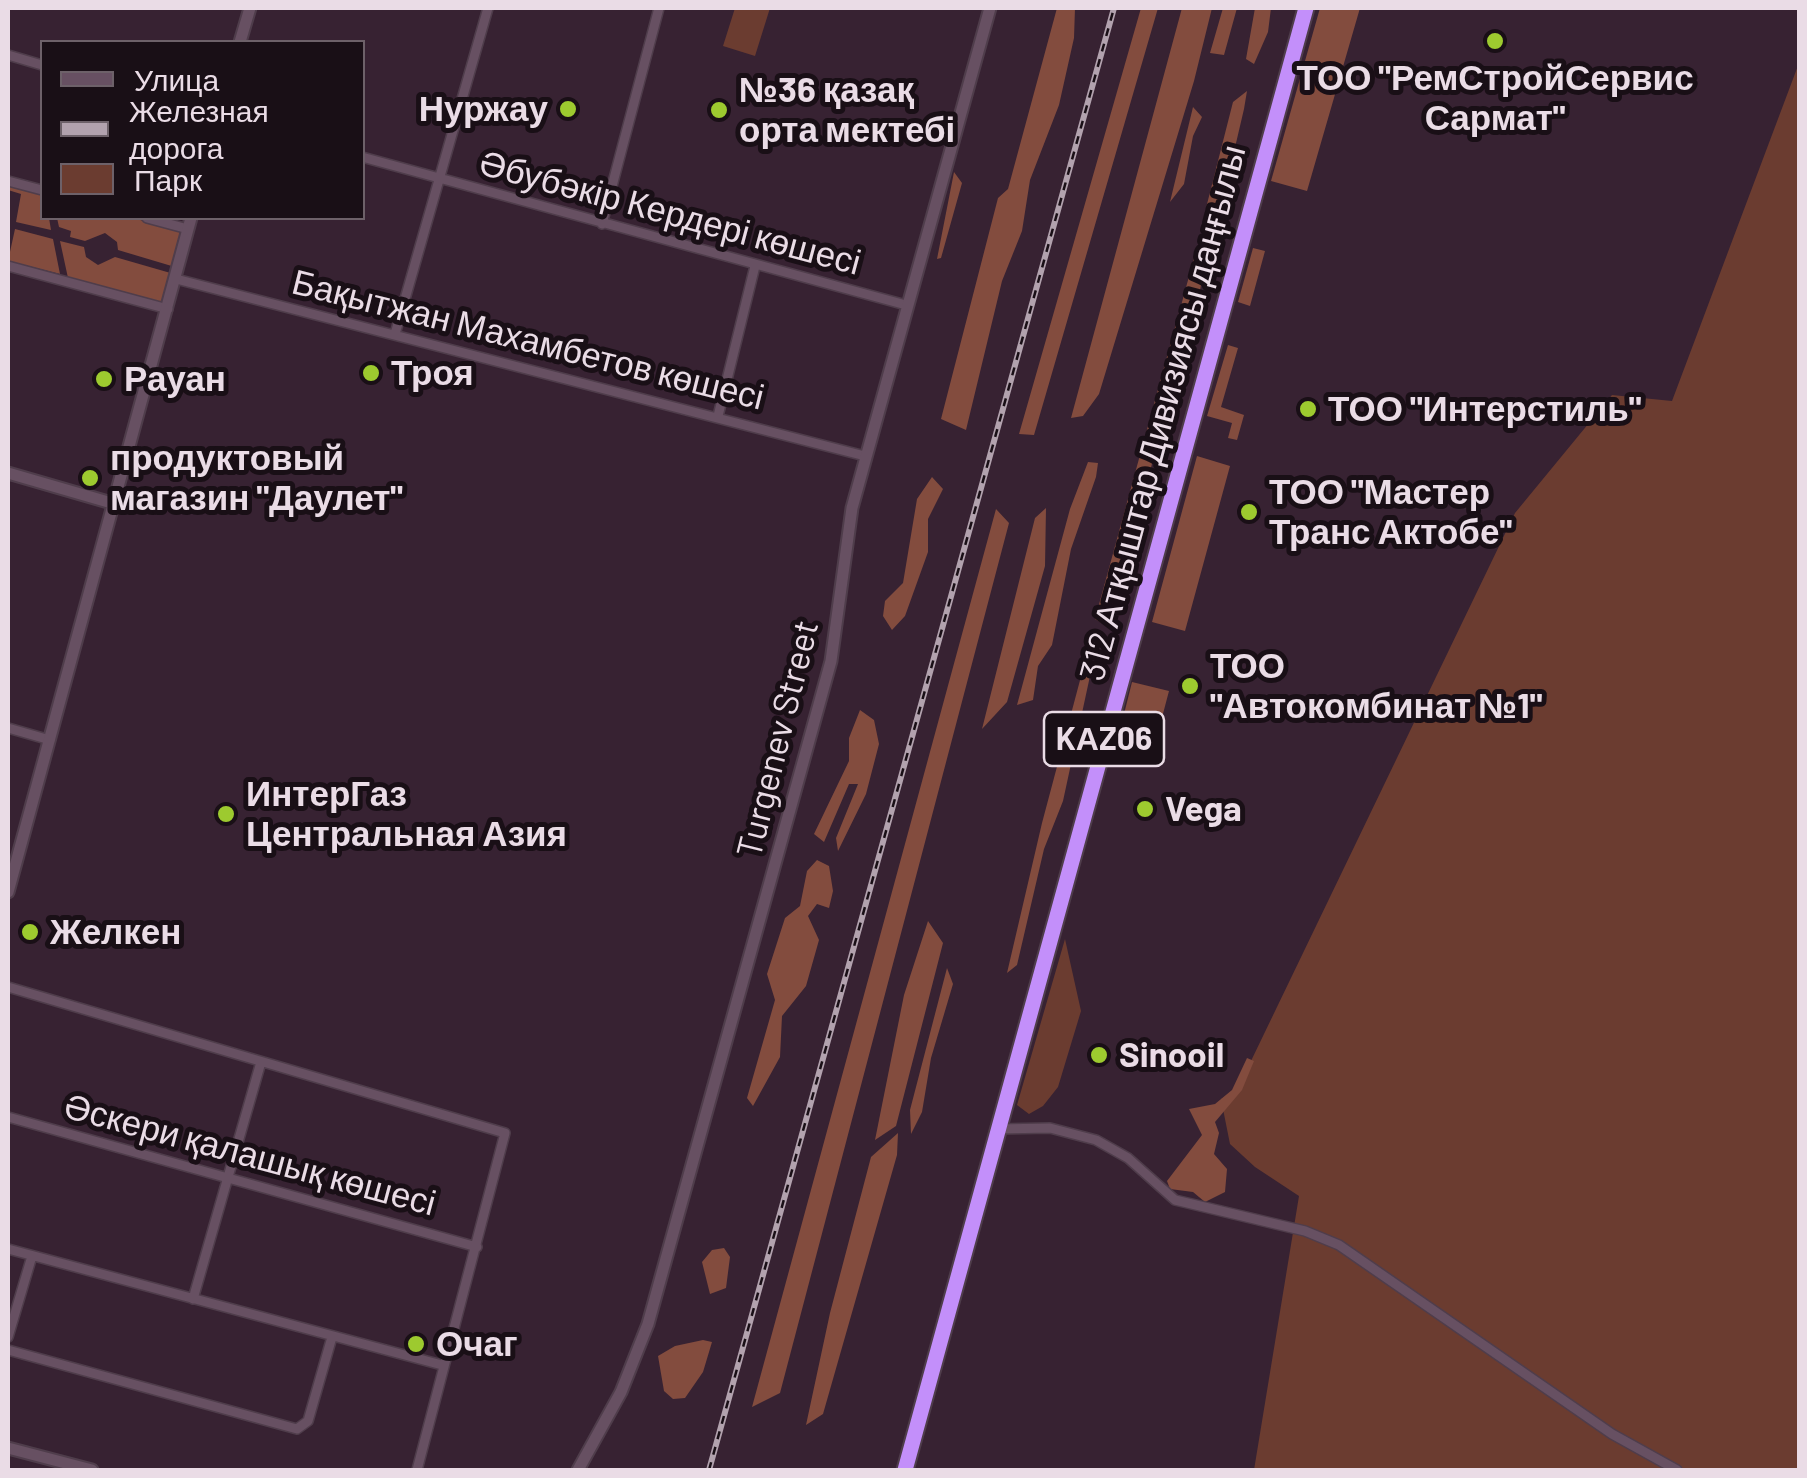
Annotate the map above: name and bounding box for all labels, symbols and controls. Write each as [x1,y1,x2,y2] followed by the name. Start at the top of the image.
[1484,30,1506,52] marker: ТОО "РемСтройСервис Сармат"
[40,40,365,220] legend
[1296,57,1694,139] place label: ТОО "РемСтройСервис Сармат"
[134,61,219,97] text: Улица
[739,69,955,151] place label: №36 қазақ орта мектебі
[419,88,548,130] place label: Нуржау
[129,92,269,165] text: Железная дорога
[557,98,579,120] marker: Нуржау
[708,99,730,121] marker: №36 қазақ орта мектебі
[1071,141,1255,685] street label: 312 Атқыштар Дивизиясы даңғылы
[475,142,865,284] street label: Әбубәкір Кердері көшесі
[134,161,202,197] text: Парк
[288,261,768,419] street label: Бақытжан Махамбетов көшесі
[391,352,474,394] place label: Троя
[124,358,226,400] place label: Рауан
[360,362,382,384] marker: Троя
[93,368,115,390] marker: Рауан
[1328,388,1641,430] place label: ТОО "Интерстиль"
[1297,398,1319,420] marker: ТОО "Интерстиль"
[110,437,403,519] place label: продуктовый магазин "Даулет"
[79,467,101,489] marker: продуктовый магазин "Даулет"
[1269,471,1512,553] place label: ТОО "Мастер Транс Актобе"
[1238,501,1260,523] marker: ТОО "Мастер Транс Актобе"
[728,616,828,862] street label: Turgenev Street
[1210,645,1542,727] place label: ТОО "Автокомбинат №1"
[1179,675,1201,697] marker: ТОО "Автокомбинат №1"
[1044,712,1164,766] road number: KАZ06
[246,773,567,855] place label: ИнтерГаз Центральная Азия
[1165,788,1242,830] place label: Vega
[1134,798,1156,820] marker: Vega
[215,803,237,825] marker: ИнтерГаз Центральная Азия
[50,911,181,953] place label: Желкен
[19,921,41,943] marker: Желкен
[1119,1034,1224,1076] place label: Sinooil
[1088,1044,1110,1066] marker: Sinooil
[60,1085,440,1225] street label: Әскери қалашық көшесі
[436,1323,518,1365] place label: Очаг
[405,1333,427,1355] marker: Очаг

